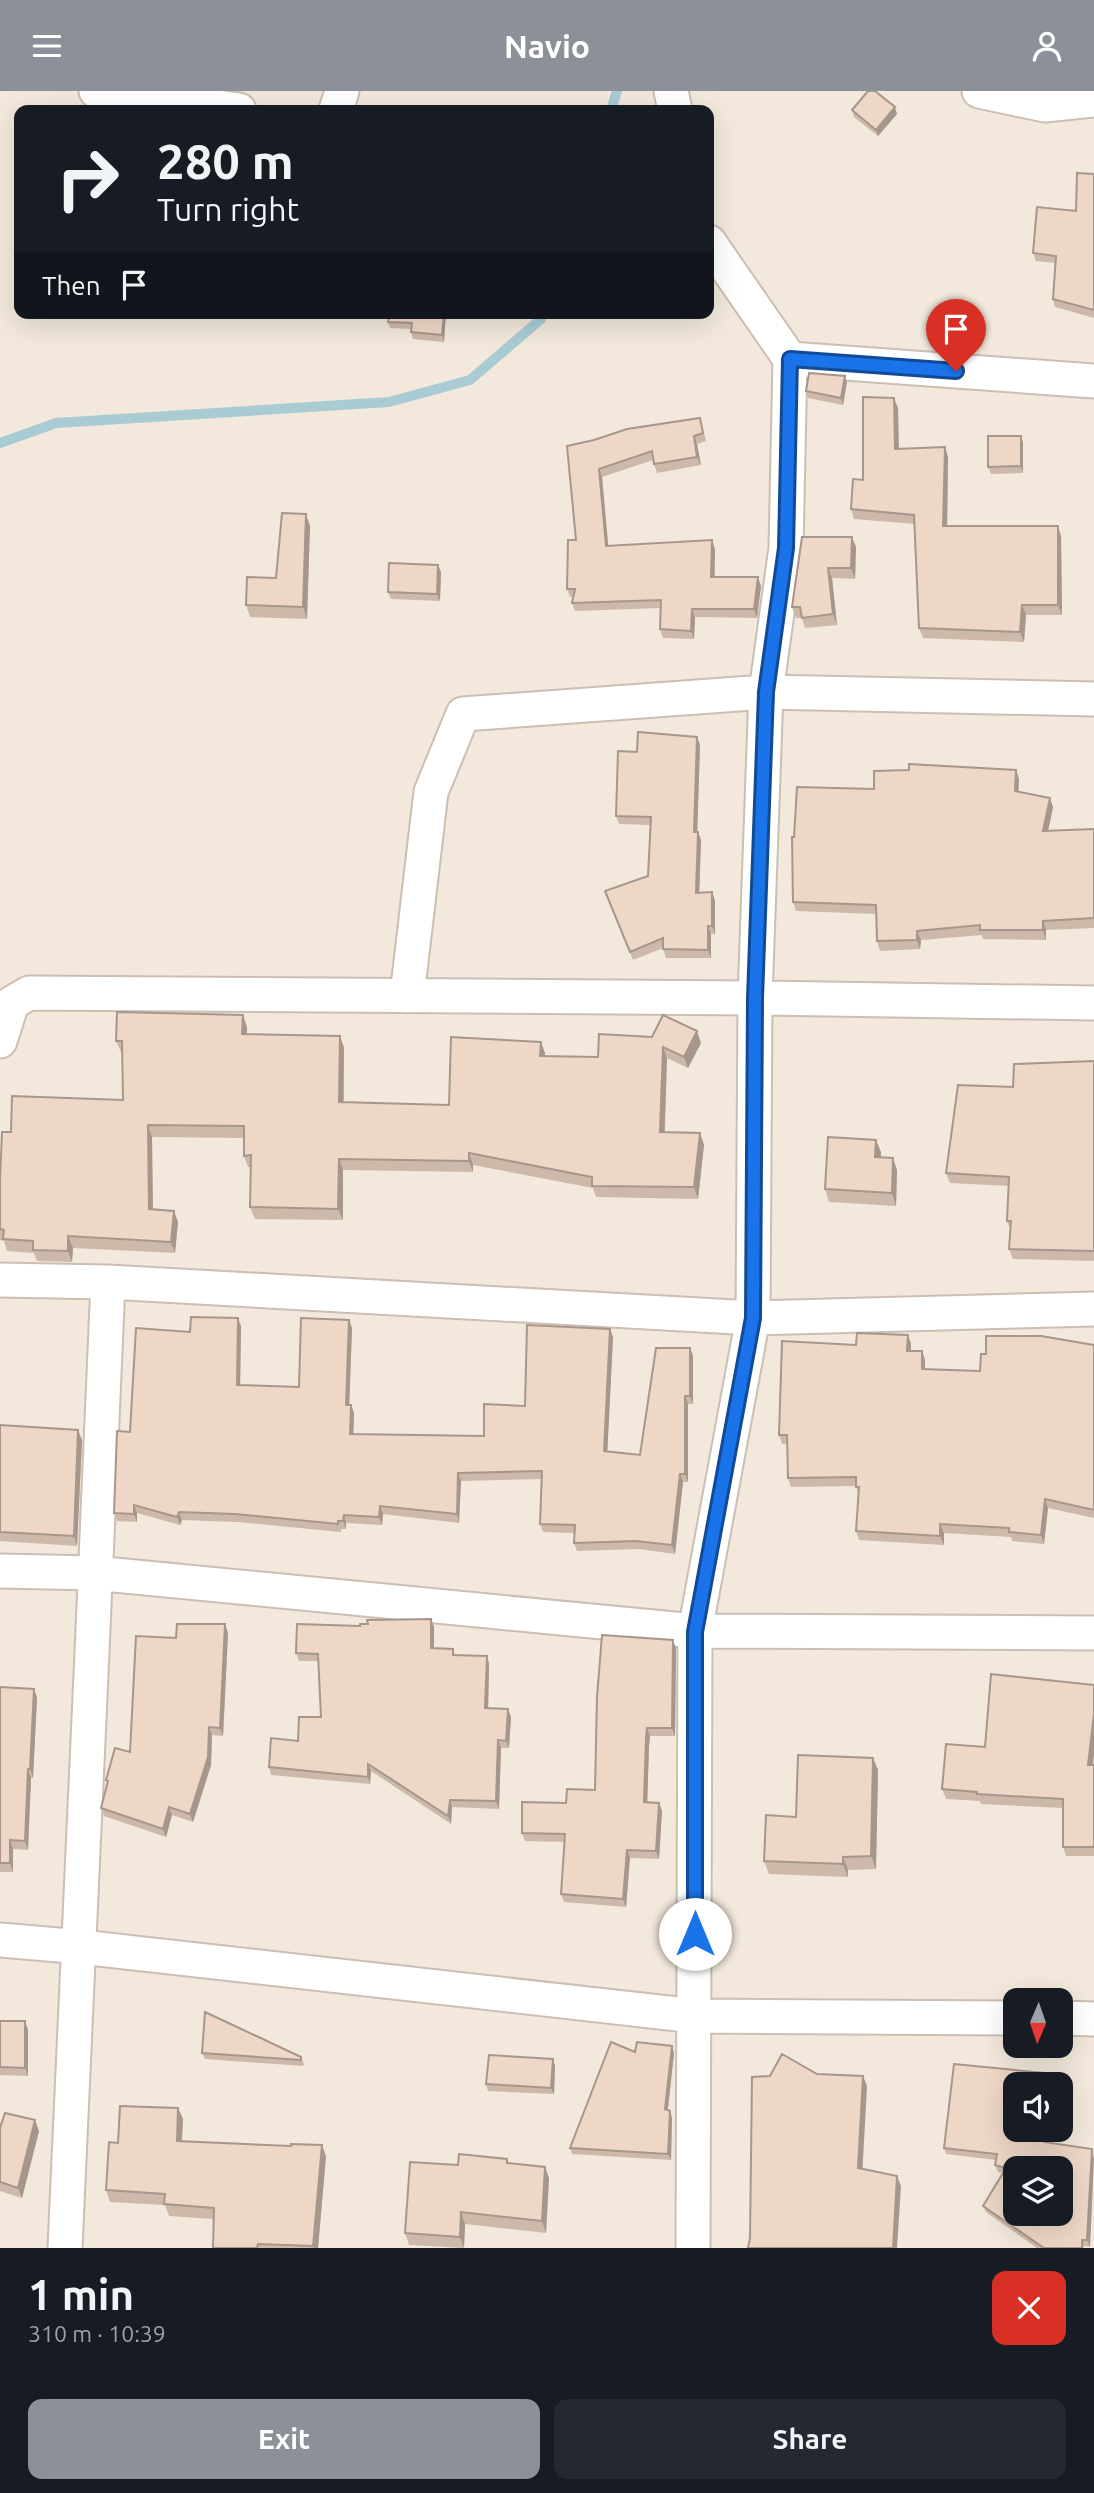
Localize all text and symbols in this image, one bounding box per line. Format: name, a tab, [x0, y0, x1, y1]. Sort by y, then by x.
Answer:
icon: menu	[28, 27, 66, 65]
icon: person	[1028, 27, 1066, 65]
text: Navio	[504, 28, 590, 64]
icon: right	[42, 133, 133, 224]
text: 280 m	[157, 133, 294, 188]
text: Turn right	[157, 191, 299, 227]
icon: arrive	[115, 266, 153, 304]
text: Then	[42, 271, 101, 300]
pin	[926, 299, 986, 371]
icon: arrive	[937, 310, 975, 348]
position arrow	[658, 1897, 732, 1971]
north arrow	[1003, 1988, 1073, 2058]
map controls	[1003, 1988, 1073, 2226]
button: sound	[1003, 2072, 1073, 2142]
button: layers	[1003, 2156, 1073, 2226]
text: 1 min	[28, 2271, 134, 2318]
button: close	[992, 2271, 1066, 2345]
text: 310 m · 10:39	[28, 2321, 166, 2346]
button: Exit	[28, 2399, 540, 2479]
button: Share	[554, 2399, 1066, 2479]

